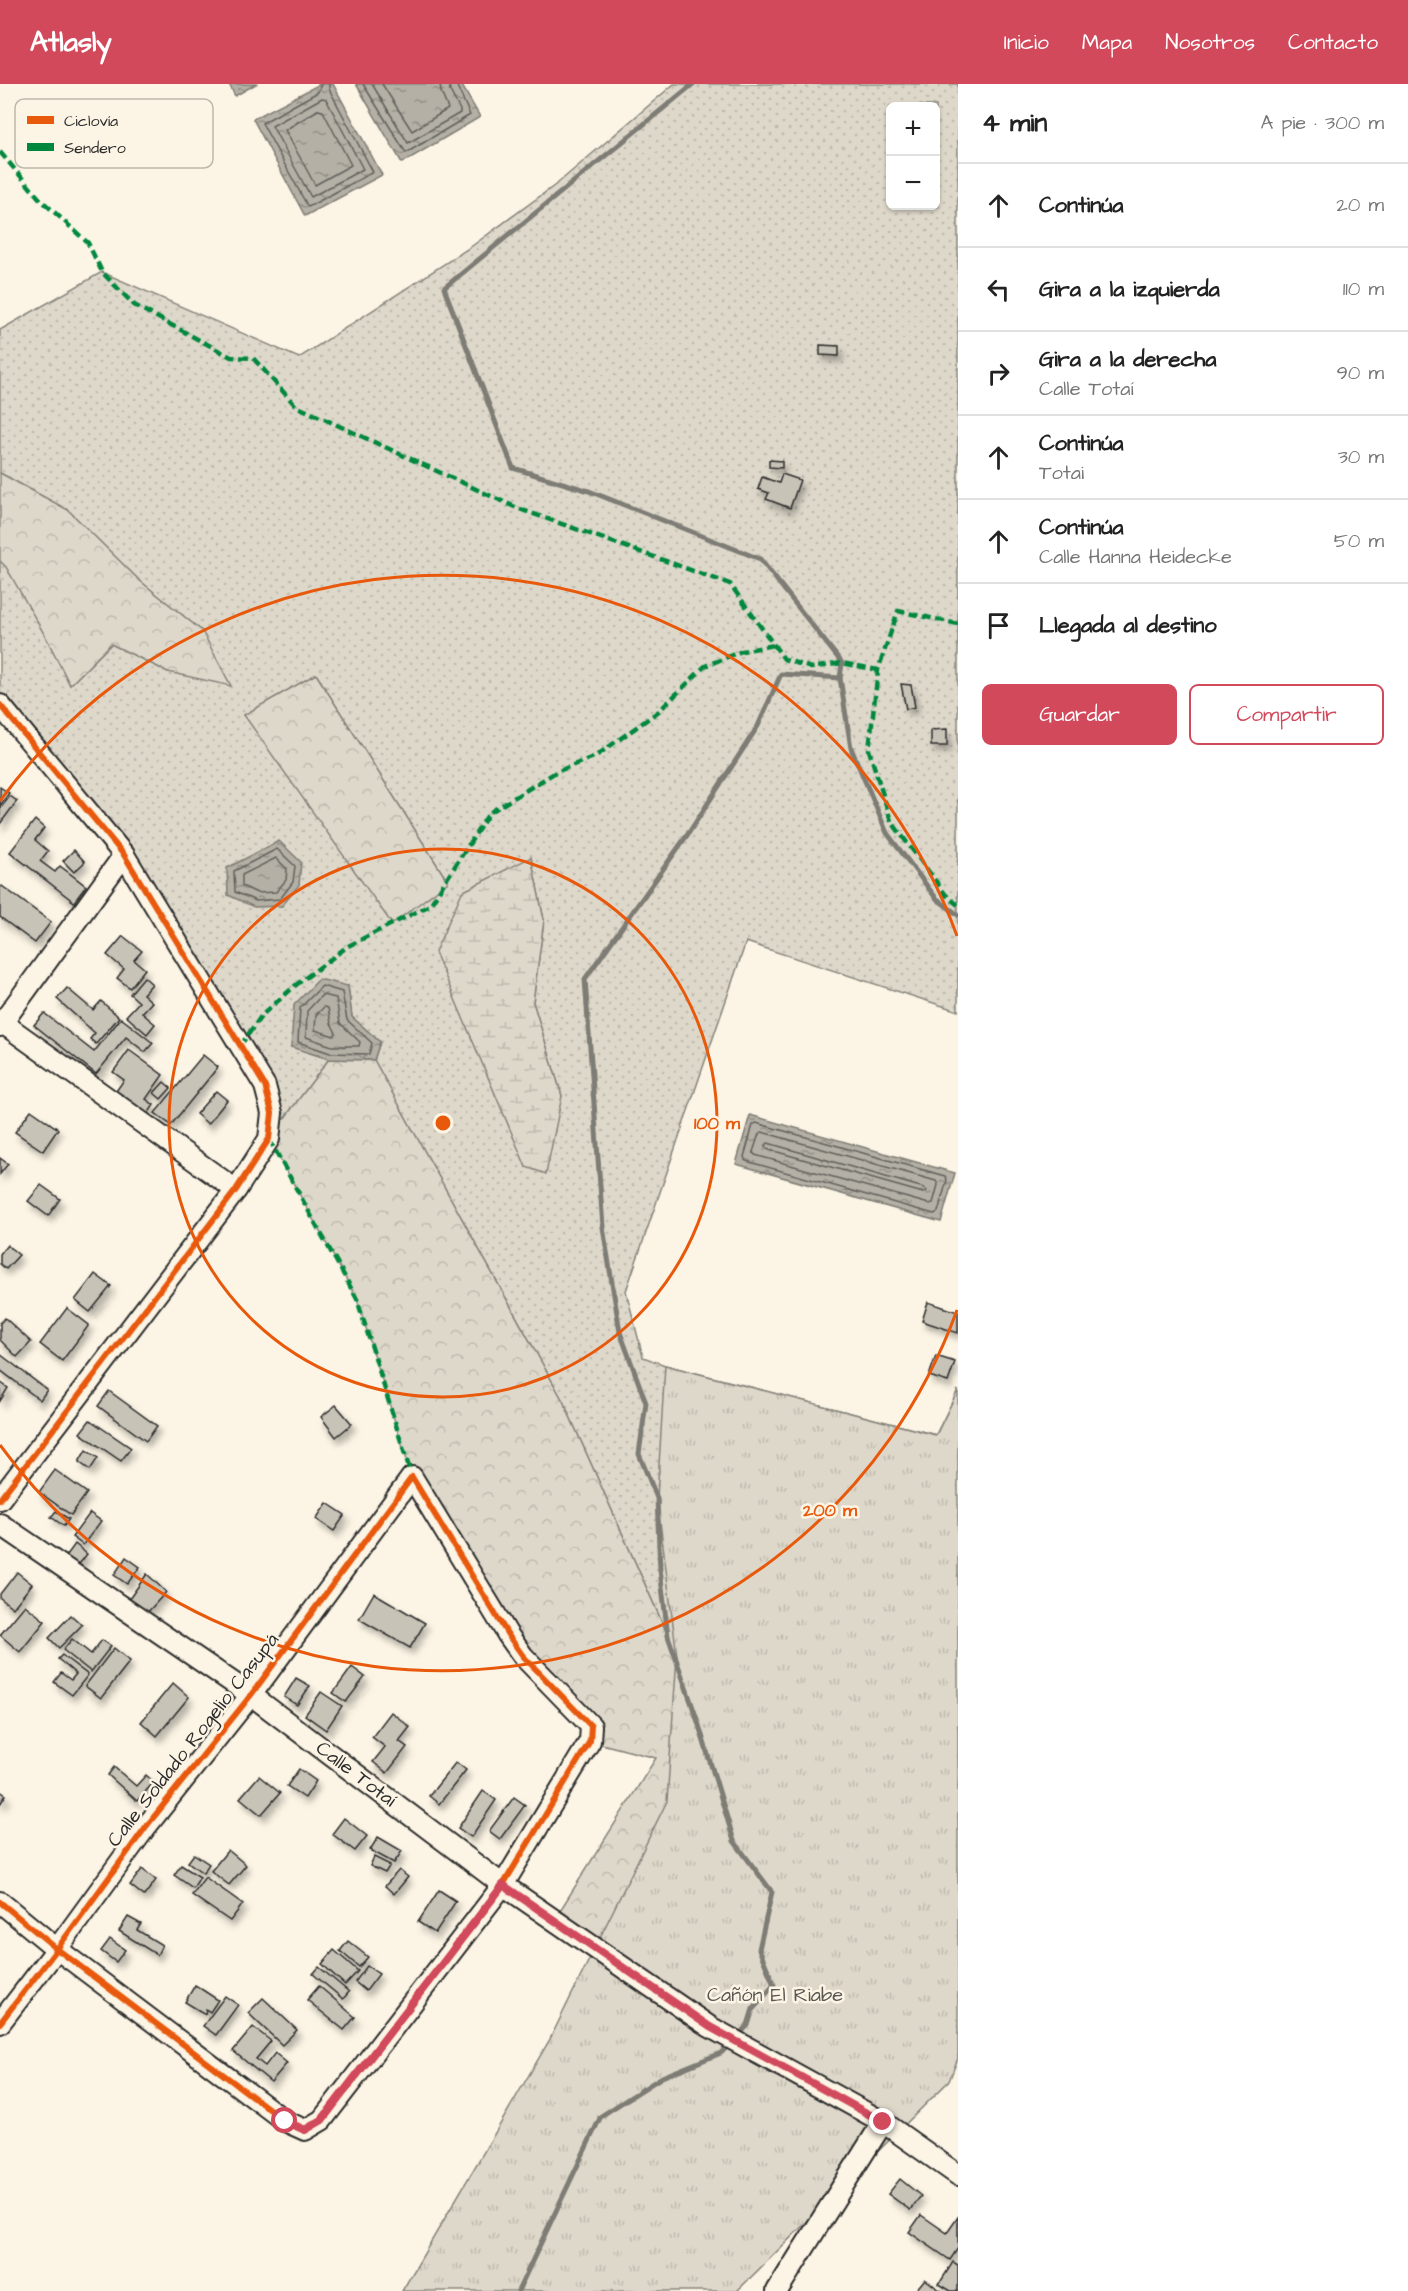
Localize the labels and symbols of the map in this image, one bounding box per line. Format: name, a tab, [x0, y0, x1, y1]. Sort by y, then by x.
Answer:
legend	[15, 99, 213, 168]
text: Ciclovía	[64, 110, 118, 132]
text: Sendero	[64, 137, 126, 159]
text: 100 m	[694, 1111, 741, 1136]
centre of rings	[433, 1113, 453, 1133]
text: 200 m	[802, 1498, 858, 1523]
street label: Calle Soldado Rogelio Casupá	[101, 1627, 286, 1853]
street label: Calle Totaí	[310, 1734, 402, 1814]
park label: Cañón El Riabe	[707, 1981, 843, 2009]
route start	[271, 2107, 297, 2133]
route end	[869, 2108, 895, 2134]

